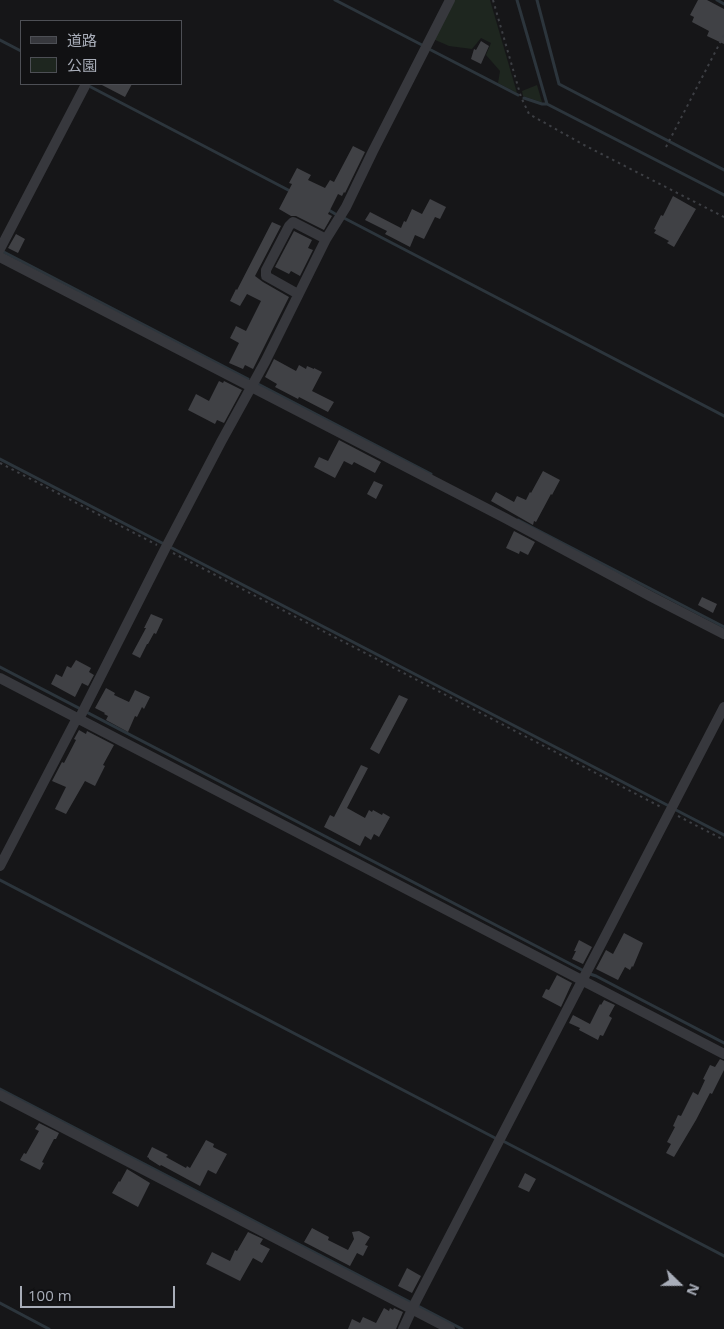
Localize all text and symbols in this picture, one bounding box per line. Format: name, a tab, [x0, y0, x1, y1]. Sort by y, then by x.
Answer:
legend	[20, 20, 182, 85]
text: 道路	[67, 30, 97, 50]
text: 公園	[67, 55, 97, 75]
north arrow	[654, 1259, 704, 1309]
scale bar	[22, 1276, 178, 1308]
text: N	[682, 1281, 704, 1299]
text: 100 m	[28, 1285, 72, 1305]

